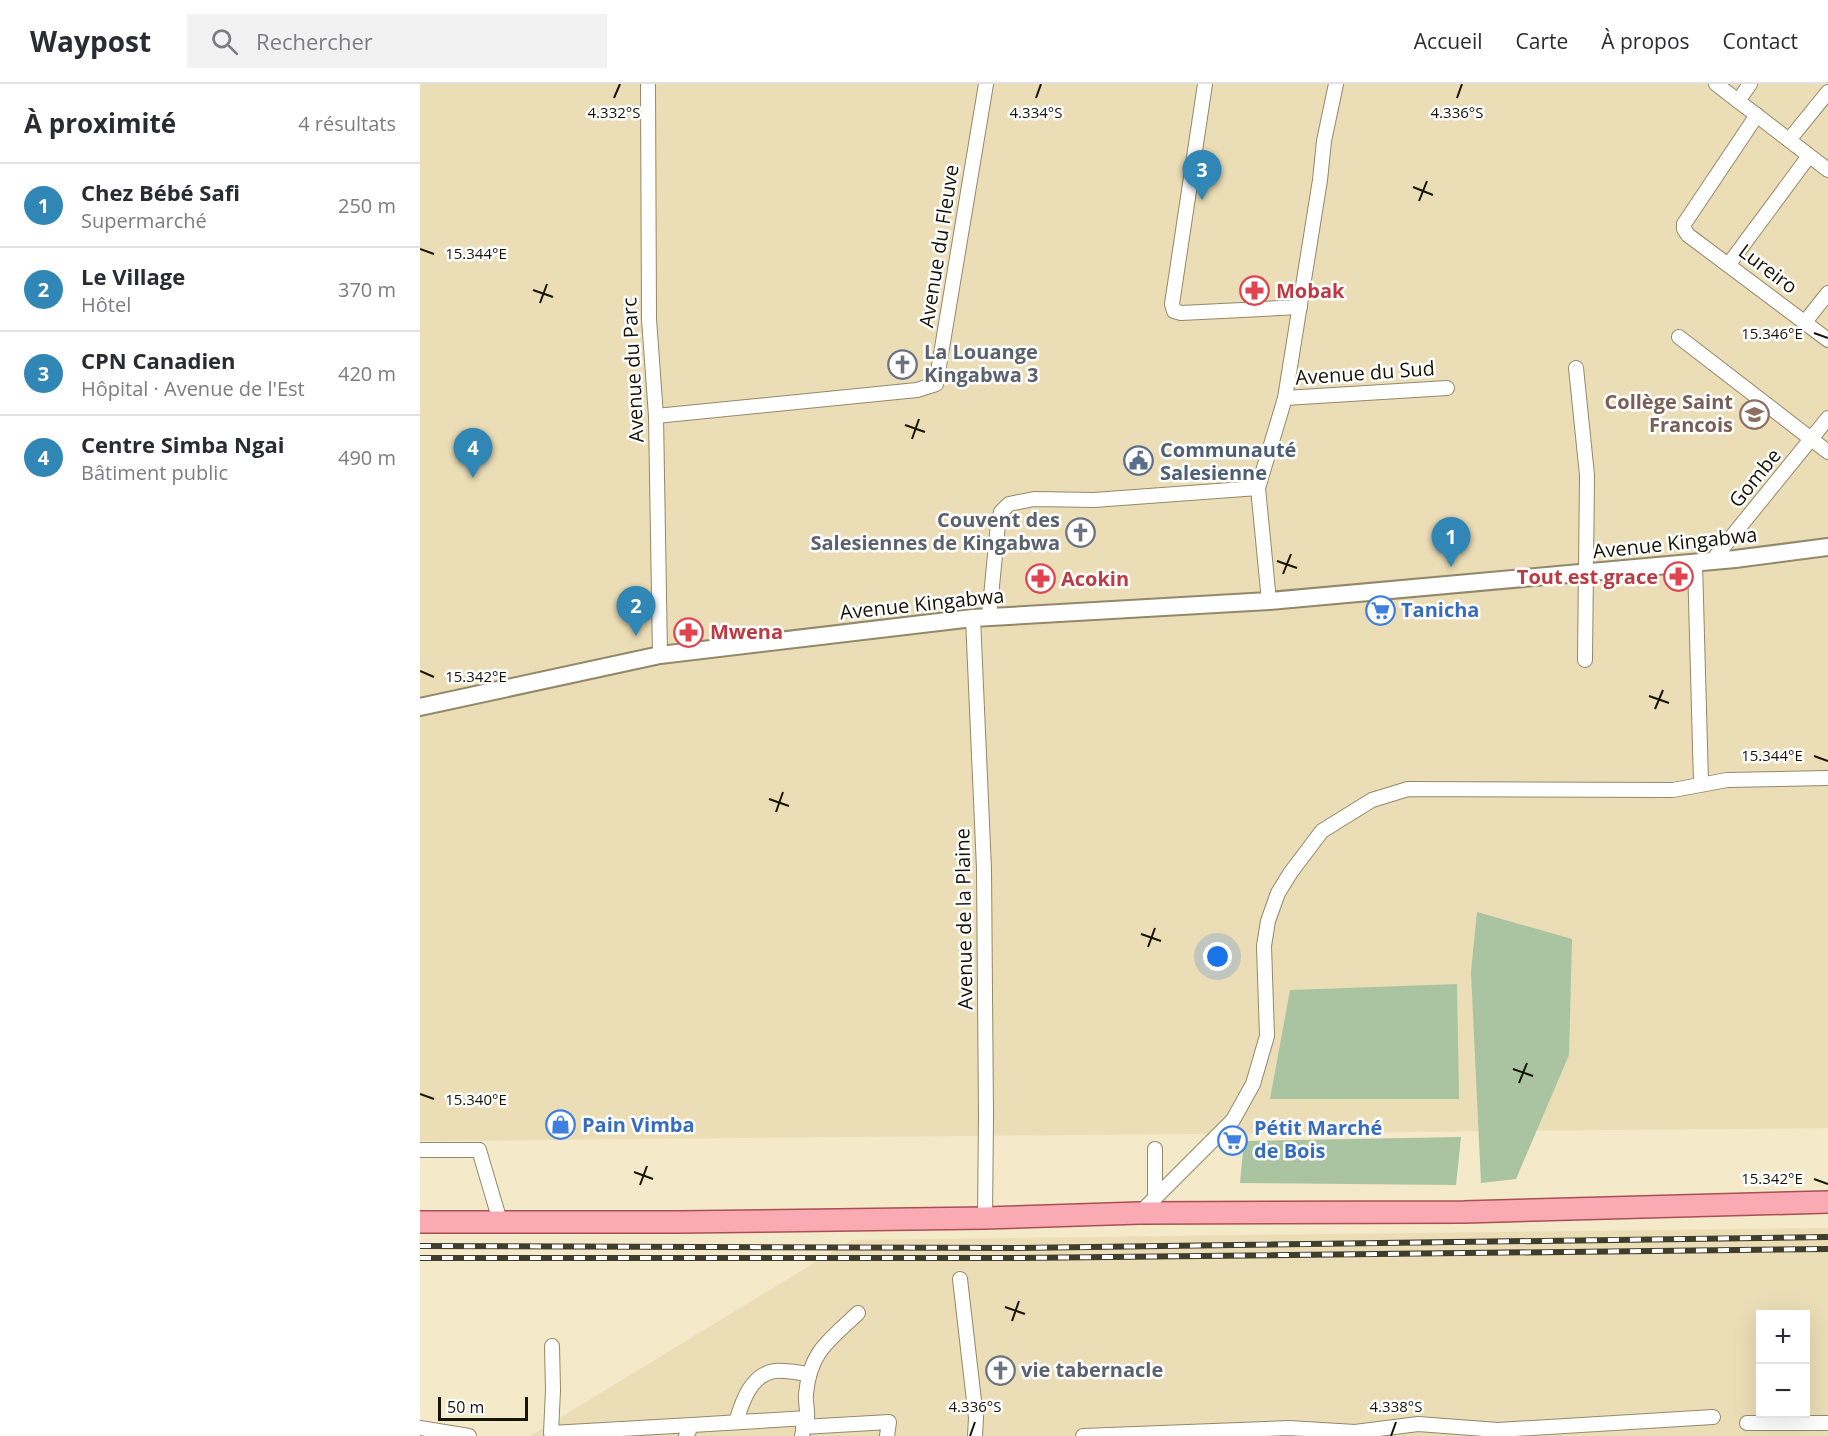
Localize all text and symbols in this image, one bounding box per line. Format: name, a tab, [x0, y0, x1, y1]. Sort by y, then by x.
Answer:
search box	[187, 14, 607, 68]
text: Waypost	[30, 22, 151, 60]
icon: search	[208, 25, 241, 58]
text: Rechercher	[256, 26, 373, 56]
text: Accueil	[1414, 27, 1482, 55]
text: Carte	[1515, 27, 1568, 55]
text: À propos	[1601, 27, 1690, 55]
text: Contact	[1723, 27, 1798, 55]
text: 4.332°S	[588, 102, 640, 122]
text: 4.334°S	[1010, 102, 1062, 122]
text: 4.336°S	[1431, 102, 1483, 122]
text: À proximité	[24, 105, 176, 141]
text: 4 résultats	[298, 110, 396, 137]
pin: 3	[1182, 150, 1222, 200]
street label: Avenue du Fleuve	[912, 163, 965, 329]
text: Chez Bébé Safi	[81, 177, 240, 207]
text: 1	[38, 192, 49, 219]
text: 250 m	[338, 192, 396, 219]
text: Supermarché	[81, 207, 207, 234]
street label: Lureiro	[1733, 238, 1803, 300]
text: 15.344°E	[445, 243, 507, 263]
text: Le Village	[81, 261, 185, 291]
pharmacy icon: Mobak	[1239, 275, 1271, 307]
text: 2	[38, 276, 49, 303]
text: 370 m	[338, 276, 396, 303]
place label: Mobak	[1276, 277, 1345, 304]
text: Hôtel	[81, 291, 131, 318]
street label: Avenue du Parc	[615, 297, 650, 443]
text: 15.346°E	[1741, 323, 1803, 343]
place label: La Louange Kingabwa 3	[924, 338, 1038, 388]
text: CPN Canadien	[81, 345, 236, 375]
church icon: La Louange Kingabwa 3	[887, 348, 919, 380]
street label: Avenue du Sud	[1294, 354, 1436, 391]
text: 3	[38, 360, 49, 387]
text: 420 m	[338, 360, 396, 387]
text: Hôpital · Avenue de l'Est	[81, 375, 305, 402]
place label: Collège Saint Francois	[1605, 388, 1733, 438]
school or university icon: Collège Saint Francois	[1738, 398, 1770, 430]
pin: 4	[454, 428, 492, 478]
text: Centre Simba Ngai	[81, 429, 284, 459]
place label: Communauté Salesienne	[1160, 436, 1296, 486]
street label: Gombe	[1723, 443, 1787, 513]
text: 4	[38, 444, 49, 471]
text: 490 m	[338, 444, 396, 471]
public building icon: Communauté Salesienne	[1123, 445, 1155, 477]
text: Bâtiment public	[81, 459, 228, 486]
place label: Couvent des Salesiennes de Kingabwa	[810, 506, 1060, 556]
church icon: Couvent des Salesiennes de Kingabwa	[1065, 516, 1097, 548]
pin: 1	[1432, 518, 1470, 567]
street label: Avenue Kingabwa	[1591, 520, 1759, 565]
pharmacy icon: Tout est grace	[1663, 561, 1695, 593]
pharmacy icon: Acokin	[1024, 563, 1056, 595]
place label: Tout est grace	[1517, 563, 1658, 590]
place label: Acokin	[1061, 565, 1129, 592]
street label: Avenue Kingabwa	[838, 581, 1006, 626]
pin: 2	[616, 586, 656, 636]
supermarket icon: Tanicha	[1364, 594, 1396, 626]
place label: Tanicha	[1401, 596, 1479, 623]
pharmacy icon: Mwena	[673, 616, 705, 648]
place label: Mwena	[710, 618, 783, 645]
text: 15.342°E	[445, 666, 507, 686]
text: 15.344°E	[1741, 745, 1803, 765]
street label: Avenue de la Plaine	[948, 828, 979, 1010]
your location	[1203, 942, 1232, 971]
text: 15.340°E	[445, 1089, 507, 1109]
shop icon: Pain Vimba	[545, 1109, 577, 1141]
place label: Pain Vimba	[582, 1111, 695, 1138]
place label: Pétit Marché de Bois	[1254, 1114, 1382, 1164]
supermarket icon: Pétit Marché de Bois	[1217, 1124, 1249, 1156]
text: 15.342°E	[1741, 1168, 1803, 1188]
map controls	[1756, 1310, 1810, 1418]
button: +	[1756, 1310, 1810, 1364]
church icon: vie tabernacle	[984, 1354, 1016, 1386]
place label: vie tabernacle	[1021, 1356, 1163, 1383]
button: −	[1756, 1364, 1810, 1418]
scale bar	[438, 1394, 528, 1422]
text: 50 m	[447, 1396, 484, 1418]
text: 4.336°S	[949, 1396, 1001, 1416]
text: 4.338°S	[1370, 1396, 1422, 1416]

